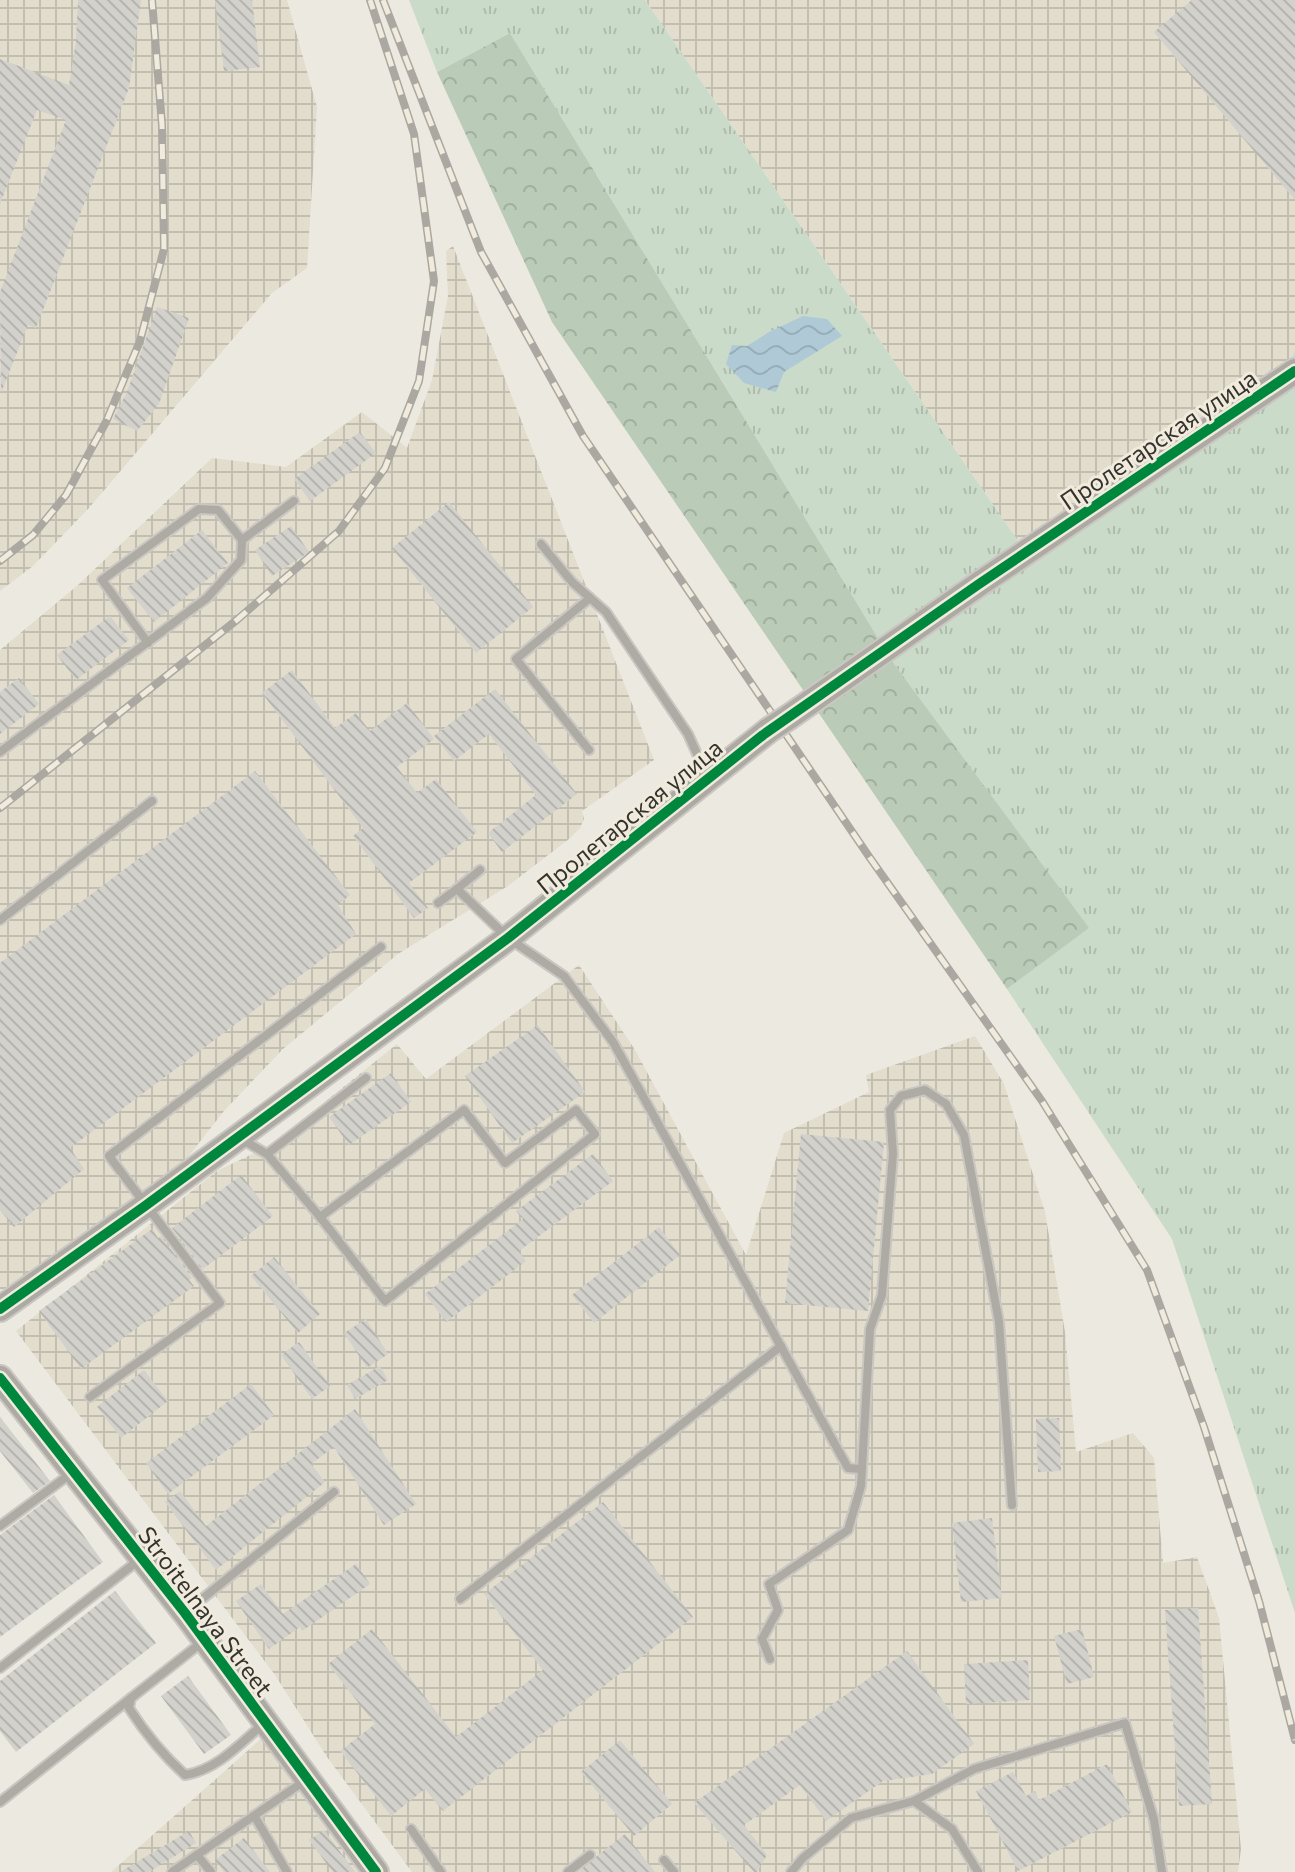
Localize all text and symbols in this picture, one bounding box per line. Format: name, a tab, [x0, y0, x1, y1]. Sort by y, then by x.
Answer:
street label: Пролетарская улица	[1054, 363, 1262, 515]
street label: Пролетарская улица	[530, 732, 728, 900]
street label: Stroitelnaya Street	[133, 1520, 279, 1702]

